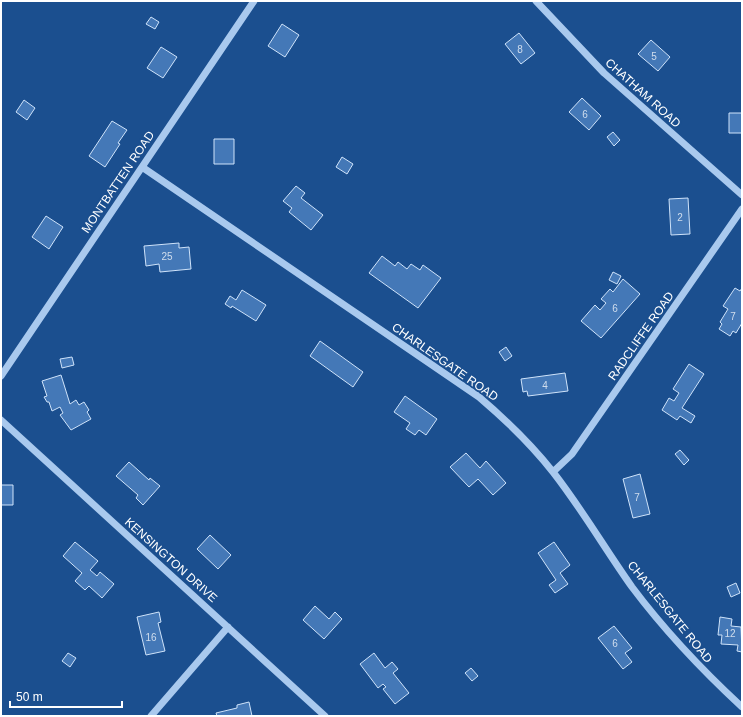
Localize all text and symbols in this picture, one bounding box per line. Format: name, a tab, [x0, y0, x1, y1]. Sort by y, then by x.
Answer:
house number: 8	[517, 44, 523, 55]
house number: 5	[651, 51, 657, 62]
street label: CHATHAM ROAD	[602, 56, 684, 131]
house number: 6	[582, 109, 588, 120]
street label: MONTBATTEN ROAD	[79, 128, 157, 236]
house number: 2	[677, 212, 683, 223]
house number: 25	[161, 251, 173, 262]
street label: RADCLIFFE ROAD	[605, 289, 677, 383]
house number: 6	[612, 303, 618, 314]
house number: 7	[730, 311, 736, 322]
street label: CHARLESGATE ROAD	[389, 320, 501, 404]
house number: 4	[542, 380, 548, 391]
house number: 7	[634, 492, 640, 503]
street label: KENSINGTON DRIVE	[122, 515, 220, 605]
street label: CHARLESGATE ROAD	[625, 558, 715, 666]
house number: 12	[724, 628, 736, 639]
house number: 16	[145, 632, 157, 643]
house number: 6	[612, 638, 618, 649]
scale bar	[10, 683, 122, 709]
text: 50 m	[16, 690, 43, 704]

